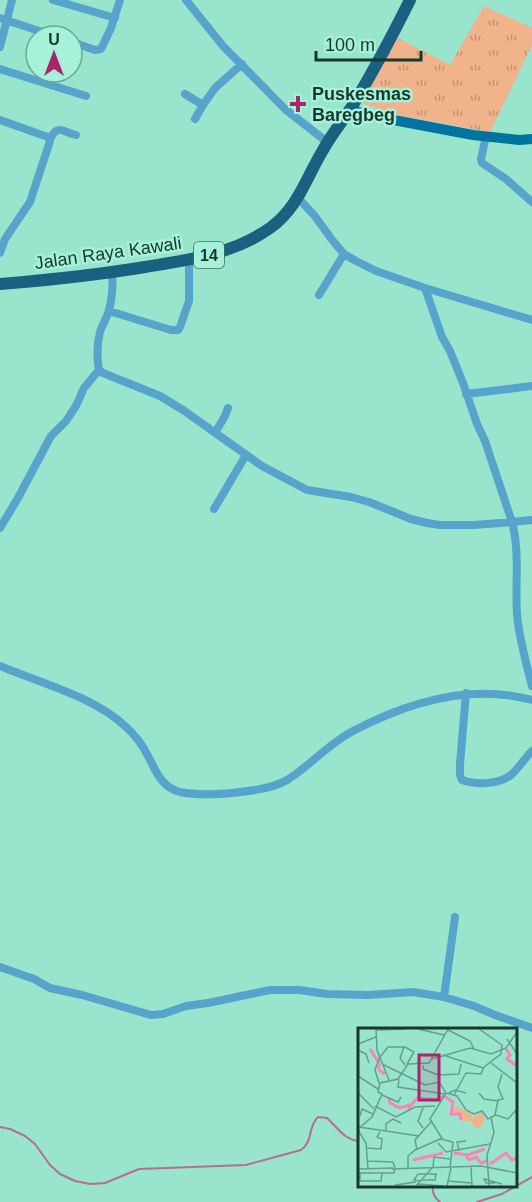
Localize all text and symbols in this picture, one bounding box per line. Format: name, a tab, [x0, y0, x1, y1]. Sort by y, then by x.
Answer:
north arrow	[24, 24, 84, 84]
scale bar	[316, 24, 421, 62]
text: U	[48, 31, 60, 48]
text: 100 m	[325, 35, 375, 55]
place label: Puskesmas Baregbeg	[312, 84, 411, 125]
marker: Puskesmas Baregbeg	[289, 95, 307, 113]
street label: Jalan Raya Kawali	[33, 233, 183, 273]
road number: 14	[194, 242, 224, 268]
inset map	[358, 1028, 517, 1187]

